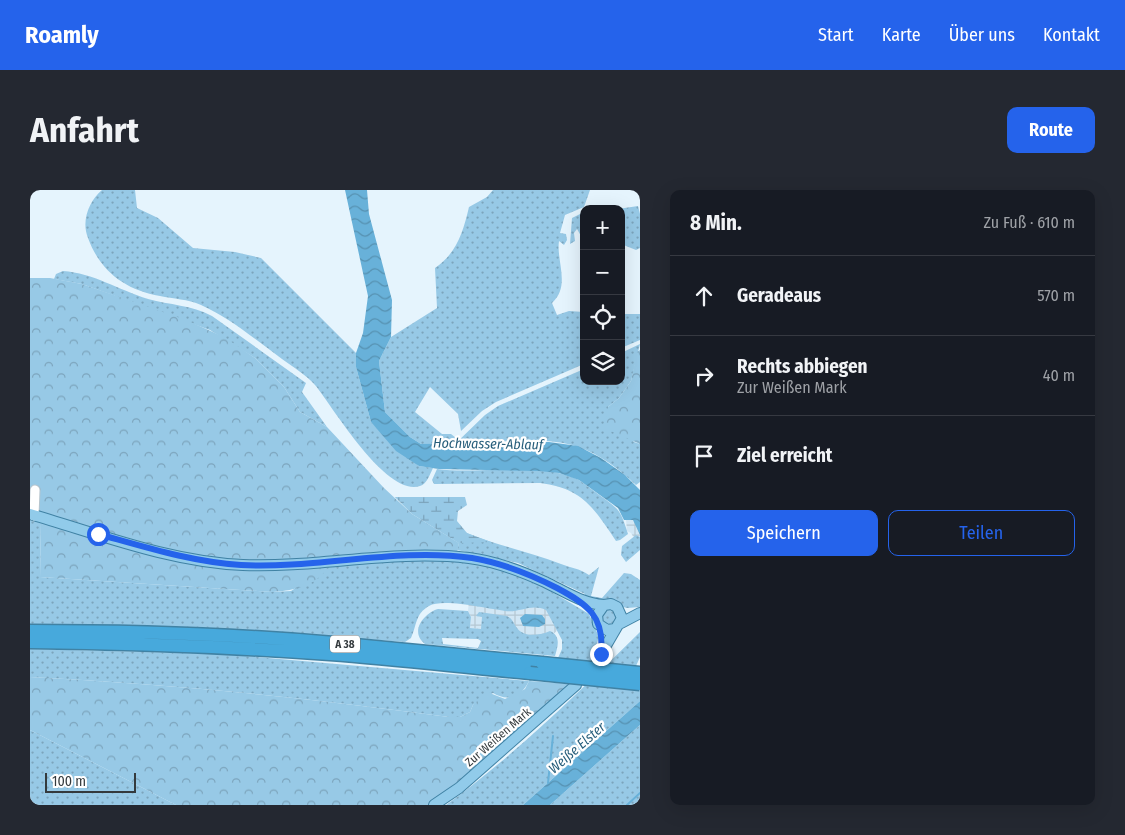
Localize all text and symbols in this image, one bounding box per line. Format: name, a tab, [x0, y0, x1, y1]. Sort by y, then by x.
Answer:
text: Roamly	[25, 21, 99, 49]
text: Start	[818, 24, 854, 46]
text: Karte	[882, 24, 921, 46]
text: Über uns	[949, 24, 1015, 46]
text: Kontakt	[1043, 24, 1100, 46]
button: Route	[1007, 107, 1095, 153]
text: Anfahrt	[30, 109, 139, 151]
map controls	[580, 205, 625, 385]
button: +	[580, 205, 625, 250]
text: 8 Min.	[690, 210, 742, 236]
text: Zu Fuß · 610 m	[984, 213, 1075, 232]
button: −	[580, 250, 625, 295]
icon: ahead	[690, 282, 718, 310]
text: Geradeaus	[737, 284, 821, 307]
text: 570 m	[1037, 286, 1075, 305]
button: locate	[580, 295, 625, 340]
button: layers	[580, 340, 625, 385]
text: Rechts abbiegen	[737, 355, 867, 378]
icon: right	[690, 362, 718, 390]
text: 40 m	[1043, 366, 1075, 385]
text: Zur Weißen Mark	[737, 378, 847, 397]
water label: Hochwasser-Ablauf	[433, 435, 545, 453]
icon: arrive	[690, 442, 718, 470]
text: Ziel erreicht	[737, 444, 833, 467]
button: Speichern	[690, 510, 878, 556]
button: Teilen	[888, 510, 1075, 556]
route start	[87, 523, 110, 546]
road number: A 38	[330, 636, 360, 652]
route end	[590, 643, 613, 666]
street label: Zur Weißen Mark	[462, 704, 534, 769]
water label: Weiße Elster	[545, 718, 610, 777]
scale bar	[45, 770, 136, 793]
text: 100 m	[52, 773, 86, 790]

